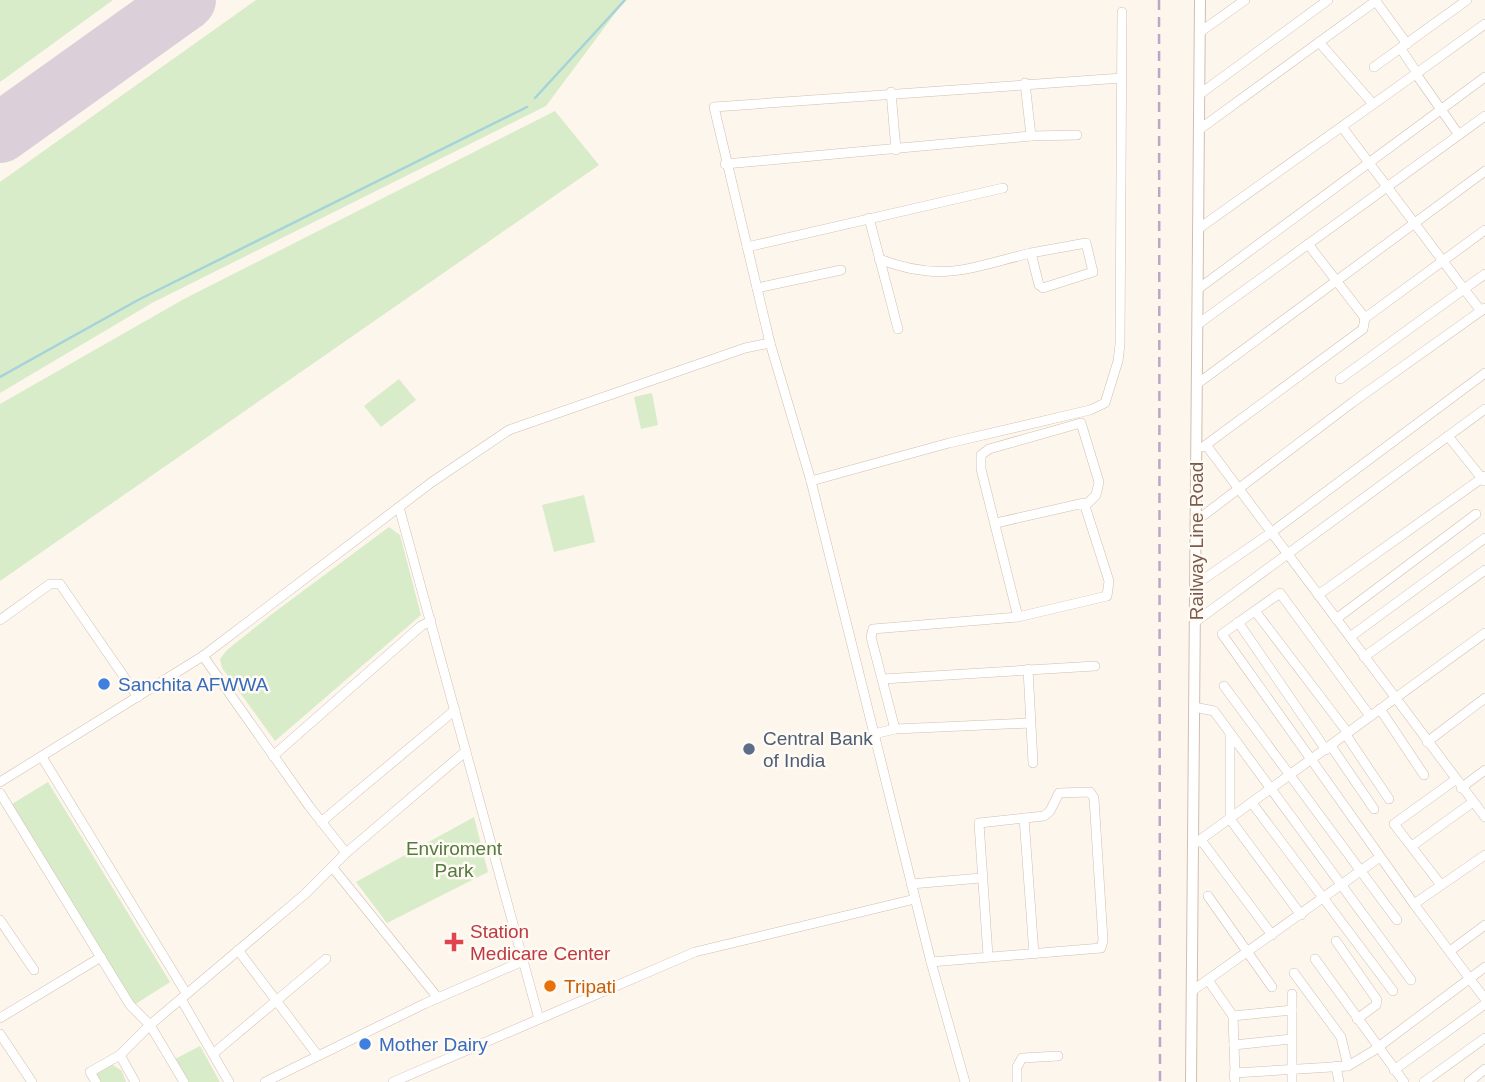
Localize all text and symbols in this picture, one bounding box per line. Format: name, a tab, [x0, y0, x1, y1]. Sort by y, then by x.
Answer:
street label: Railway Line Road	[1186, 462, 1207, 620]
place label: Sanchita AFWWA	[118, 674, 269, 695]
marker: Sanchita AFWWA	[96, 676, 112, 692]
place label: Central Bank of India	[763, 728, 873, 771]
marker: Central Bank of India	[741, 741, 757, 757]
park label: Enviroment Park	[406, 838, 503, 881]
place label: Station Medicare Center	[470, 921, 611, 964]
marker: Station Medicare Center	[444, 932, 464, 952]
place label: Tripati	[564, 976, 616, 997]
marker: Tripati	[542, 978, 558, 994]
place label: Mother Dairy	[379, 1034, 488, 1055]
marker: Mother Dairy	[357, 1036, 373, 1052]

